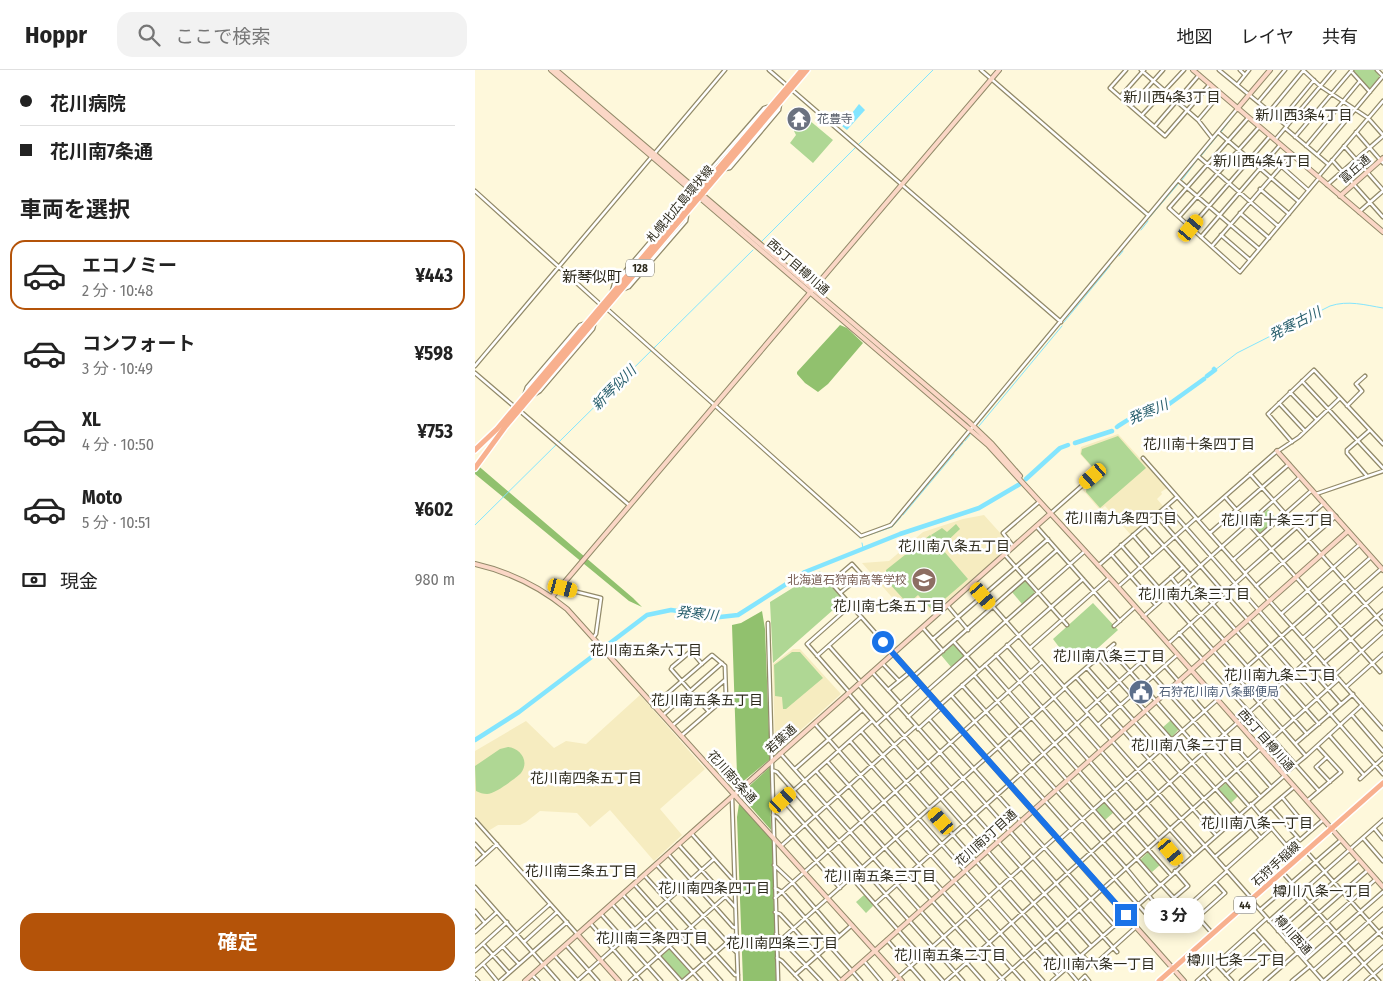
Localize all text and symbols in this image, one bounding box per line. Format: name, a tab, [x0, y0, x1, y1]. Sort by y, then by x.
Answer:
search box	[117, 12, 467, 57]
text: Hoppr	[25, 21, 87, 49]
icon: search	[135, 21, 163, 49]
text: ここで検索	[175, 25, 270, 48]
text: 地図	[1177, 26, 1213, 48]
text: レイヤ	[1241, 26, 1294, 48]
text: 共有	[1322, 26, 1358, 48]
district label: 新川西4条3丁目	[1123, 89, 1221, 106]
text: 花川病院	[50, 92, 126, 115]
temple icon: 花豊寺	[786, 106, 812, 132]
district label: 新川西3条4丁目	[1255, 107, 1353, 124]
place label: 花豊寺	[817, 112, 853, 126]
text: 花川南7条通	[50, 140, 153, 163]
street label: 富丘通	[1337, 152, 1373, 186]
district label: 新川西4条4丁目	[1213, 153, 1311, 170]
street label: 札幌北広島環状線	[644, 163, 716, 245]
text: 車両を選択	[20, 196, 130, 223]
car	[1175, 212, 1206, 244]
street label: 西5丁目樽川通	[764, 236, 832, 298]
icon: car	[22, 253, 67, 298]
text: エコノミー	[82, 254, 177, 277]
road number: 128	[626, 260, 654, 277]
text: ¥443	[415, 264, 453, 287]
district label: 新琴似町	[562, 268, 622, 286]
text: 2 分 · 10:48	[82, 281, 153, 300]
water label: 発寒古川	[1266, 303, 1326, 344]
icon: car	[22, 331, 67, 376]
text: コンフォート	[82, 332, 195, 355]
text: ¥598	[414, 342, 453, 365]
text: 3 分 · 10:49	[82, 359, 153, 378]
water label: 新琴似川	[588, 361, 641, 414]
water label: 発寒川	[1125, 395, 1172, 428]
text: XL	[82, 408, 101, 431]
icon: car	[22, 409, 67, 454]
text: ¥753	[417, 420, 453, 443]
text: 4 分 · 10:50	[82, 435, 154, 454]
district label: 花川南十条四丁目	[1143, 436, 1255, 453]
car	[1076, 460, 1109, 492]
text: Moto	[82, 486, 122, 509]
icon: car	[22, 487, 67, 532]
text: ¥602	[415, 498, 453, 521]
district label: 花川南九条四丁目	[1065, 510, 1177, 527]
district label: 花川南十条三丁目	[1221, 512, 1333, 529]
text: 5 分 · 10:51	[82, 513, 151, 532]
district label: 花川南八条五丁目	[898, 538, 1010, 555]
icon: cash	[20, 566, 48, 594]
school or university icon: 北海道石狩南高等学校	[911, 567, 937, 593]
text: 現金	[60, 570, 98, 593]
text: 980 m	[415, 570, 455, 589]
place label: 北海道石狩南高等学校	[787, 573, 907, 587]
car	[546, 577, 579, 599]
car	[967, 580, 998, 612]
district label: 花川南九条三丁目	[1138, 586, 1250, 603]
district label: 花川南七条五丁目	[833, 598, 945, 615]
water label: 発寒川	[675, 603, 721, 625]
route start	[872, 631, 894, 653]
district label: 花川南五条六丁目	[590, 642, 702, 659]
district label: 花川南八条三丁目	[1053, 648, 1165, 665]
district label: 花川南九条二丁目	[1224, 667, 1336, 684]
public building icon: 石狩花川南八条郵便局	[1128, 679, 1154, 705]
place label: 石狩花川南八条郵便局	[1159, 685, 1279, 699]
district label: 花川南五条五丁目	[651, 692, 763, 709]
street label: 西5丁目樽川通	[1235, 706, 1297, 774]
street label: 若葉通	[763, 722, 799, 756]
district label: 花川南八条二丁目	[1131, 737, 1243, 754]
street label: 花川南5条通	[705, 748, 759, 806]
district label: 花川南四条五丁目	[530, 770, 642, 787]
car	[766, 784, 799, 816]
car	[925, 805, 956, 837]
street label: 花川南3丁目通	[953, 807, 1019, 869]
district label: 花川南八条一丁目	[1201, 815, 1313, 832]
car	[1155, 836, 1186, 868]
street label: 石狩手稲線	[1249, 839, 1303, 889]
district label: 花川南三条五丁目	[525, 863, 637, 880]
district label: 花川南五条三丁目	[824, 868, 936, 885]
district label: 花川南四条四丁目	[658, 880, 770, 897]
district label: 樽川八条一丁目	[1273, 883, 1371, 900]
road number: 44	[1234, 896, 1256, 914]
callout: 3 分	[1143, 898, 1203, 932]
route end	[1115, 904, 1137, 926]
text: 3 分	[1161, 906, 1187, 925]
street label: 樽川西通	[1272, 912, 1314, 958]
button: 確定	[20, 913, 455, 971]
district label: 花川南三条四丁目	[596, 930, 708, 947]
district label: 花川南四条三丁目	[726, 935, 838, 952]
district label: 花川南五条二丁目	[894, 947, 1006, 964]
district label: 樽川七条一丁目	[1187, 952, 1285, 969]
district label: 花川南六条一丁目	[1043, 956, 1155, 973]

